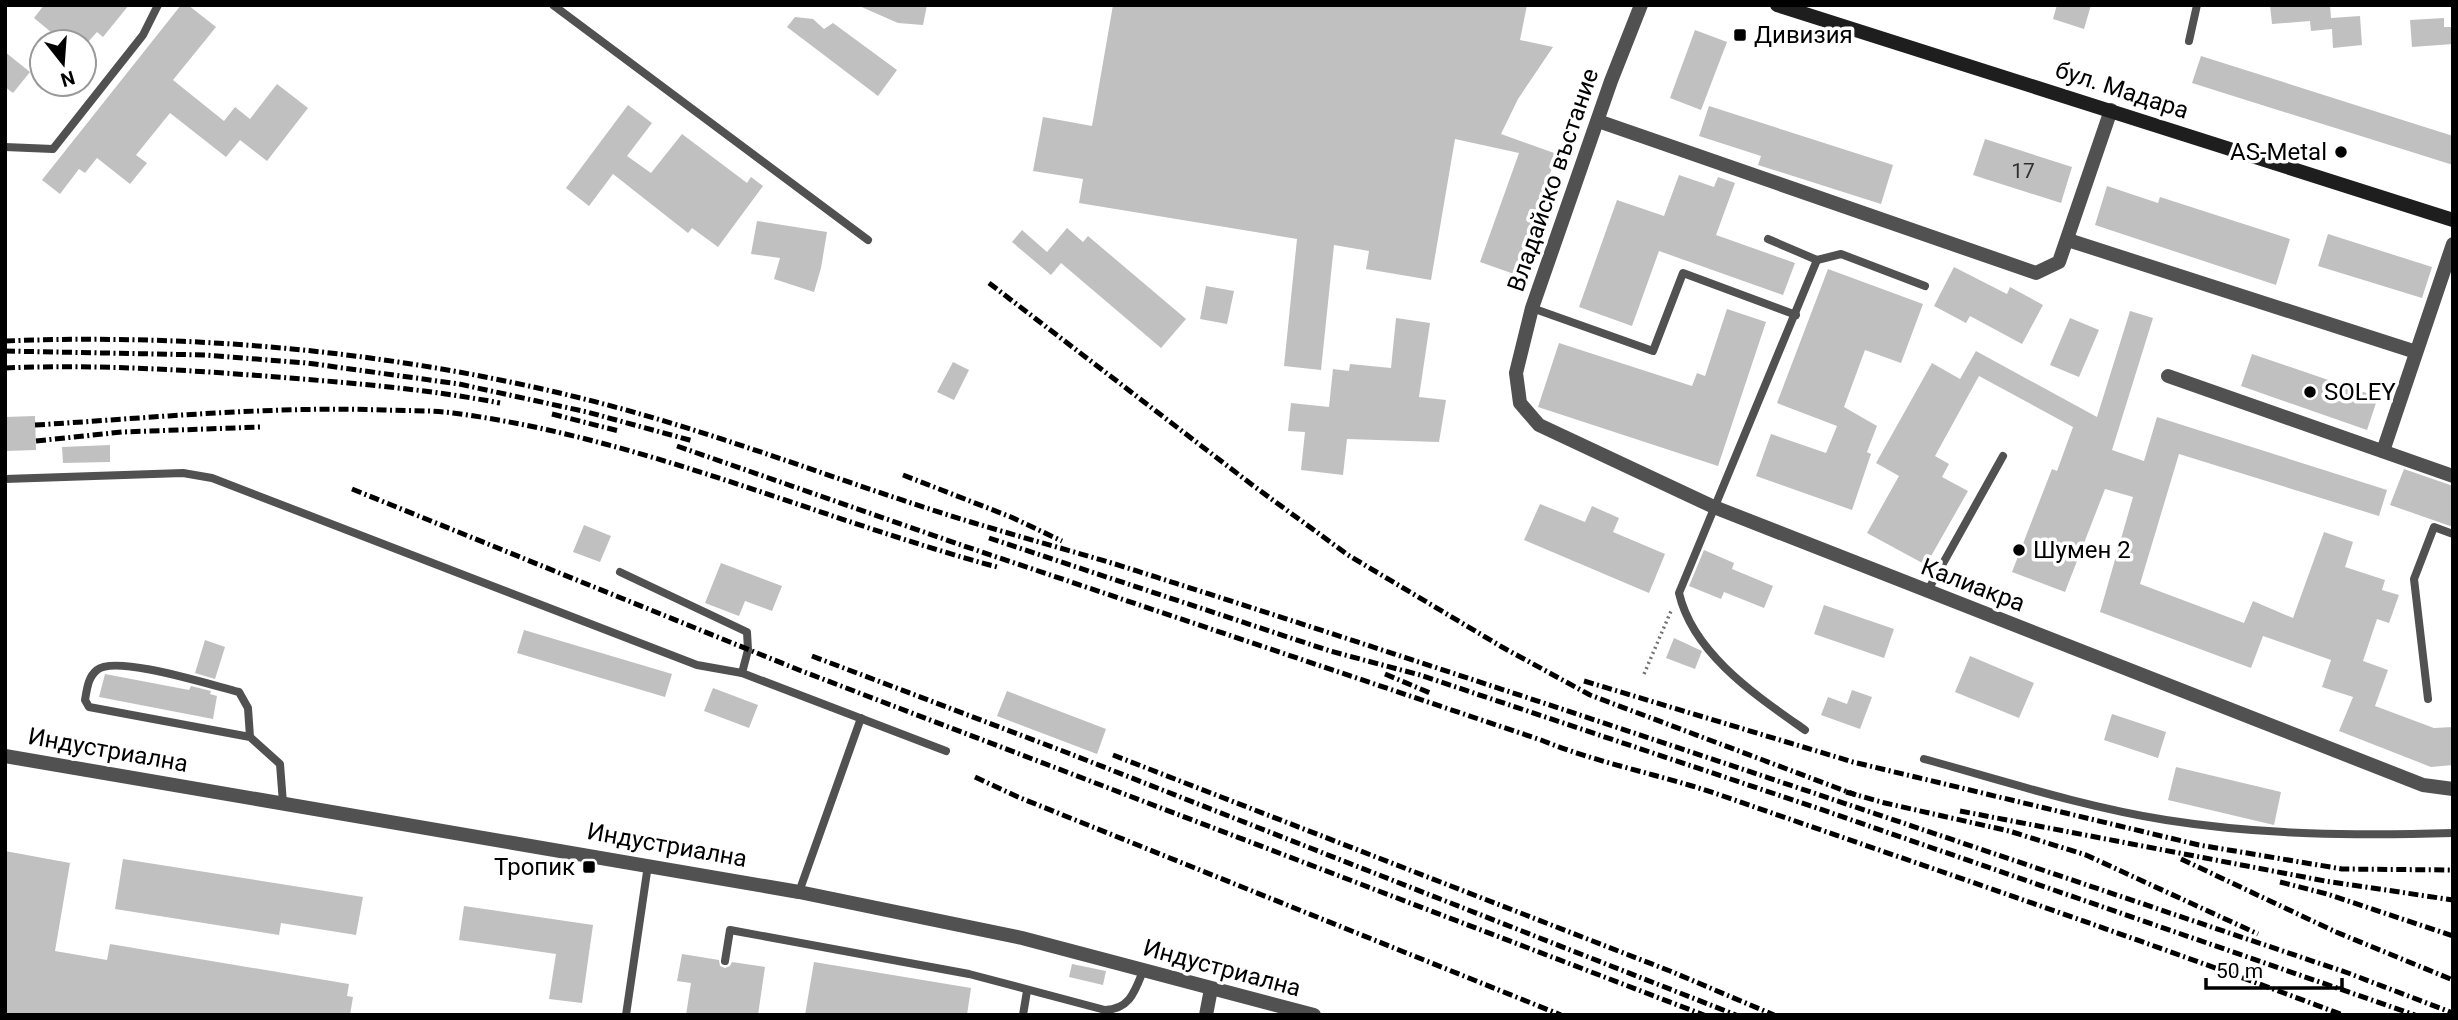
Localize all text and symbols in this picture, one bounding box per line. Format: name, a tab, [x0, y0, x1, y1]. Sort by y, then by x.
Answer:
place label: Дивизия	[1754, 21, 1853, 49]
marker: Дивизия	[1732, 27, 1748, 43]
north arrow	[28, 28, 98, 98]
street label: бул. Мадара	[2052, 55, 2192, 125]
street label: Владайско въстание	[1502, 65, 1604, 295]
text: N	[58, 66, 78, 92]
place label: AS-Metal	[2230, 138, 2327, 166]
marker: AS-Metal	[2333, 144, 2349, 160]
house number: 17	[2011, 159, 2035, 183]
place label: SOLEY	[2324, 378, 2396, 406]
marker: SOLEY	[2302, 384, 2318, 400]
place label: Шумен 2	[2033, 536, 2131, 564]
marker: Шумен 2	[2011, 542, 2027, 558]
street label: Калиакра	[1917, 552, 2029, 618]
street label: Индустриална	[26, 722, 190, 778]
street label: Индустриална	[585, 817, 749, 873]
place label: Тропик	[494, 853, 575, 881]
marker: Тропик	[581, 859, 597, 875]
street label: Индустриална	[1140, 934, 1304, 1002]
scale bar	[2206, 946, 2342, 990]
text: 50 m	[2216, 959, 2263, 983]

